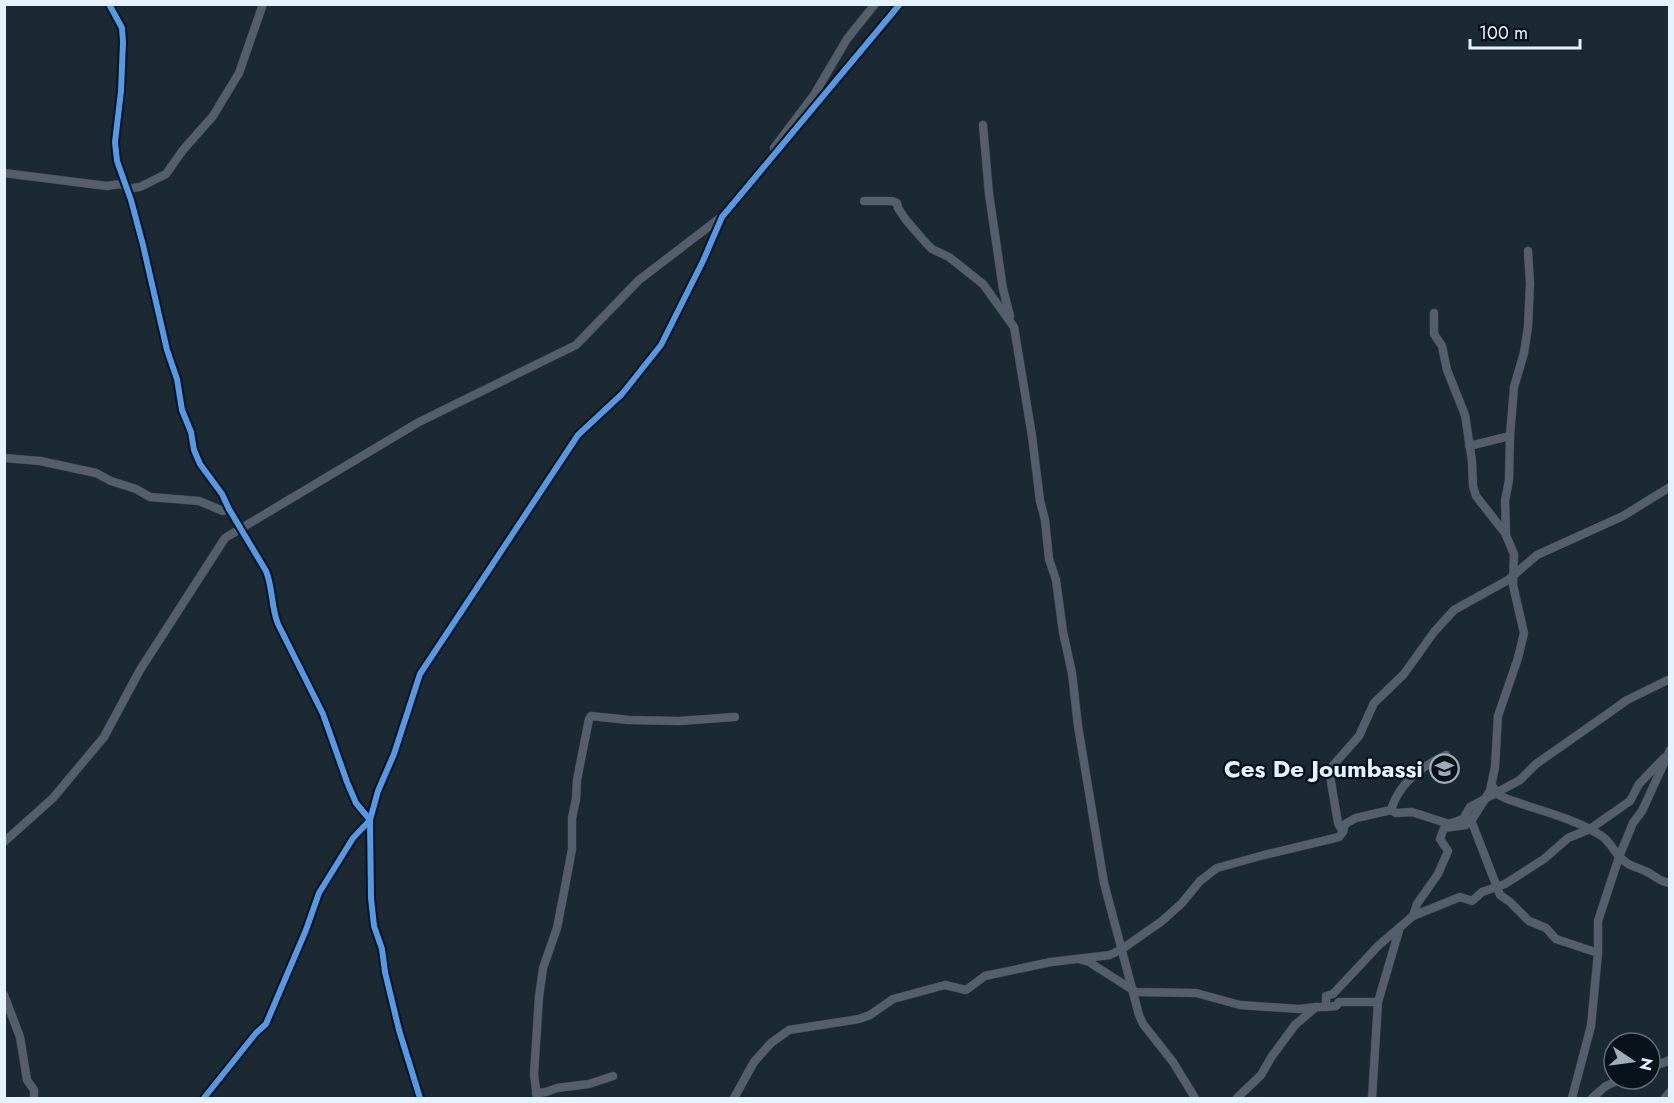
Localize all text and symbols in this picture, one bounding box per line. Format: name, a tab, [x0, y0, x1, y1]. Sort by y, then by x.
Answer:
scale bar	[1470, 12, 1580, 50]
text: 100 m	[1479, 20, 1528, 46]
place label: Ces De Joumbassi	[1224, 751, 1423, 786]
school or university icon: Ces De Joumbassi	[1428, 752, 1460, 784]
north arrow	[1602, 1031, 1662, 1091]
text: N	[1633, 1055, 1659, 1073]

